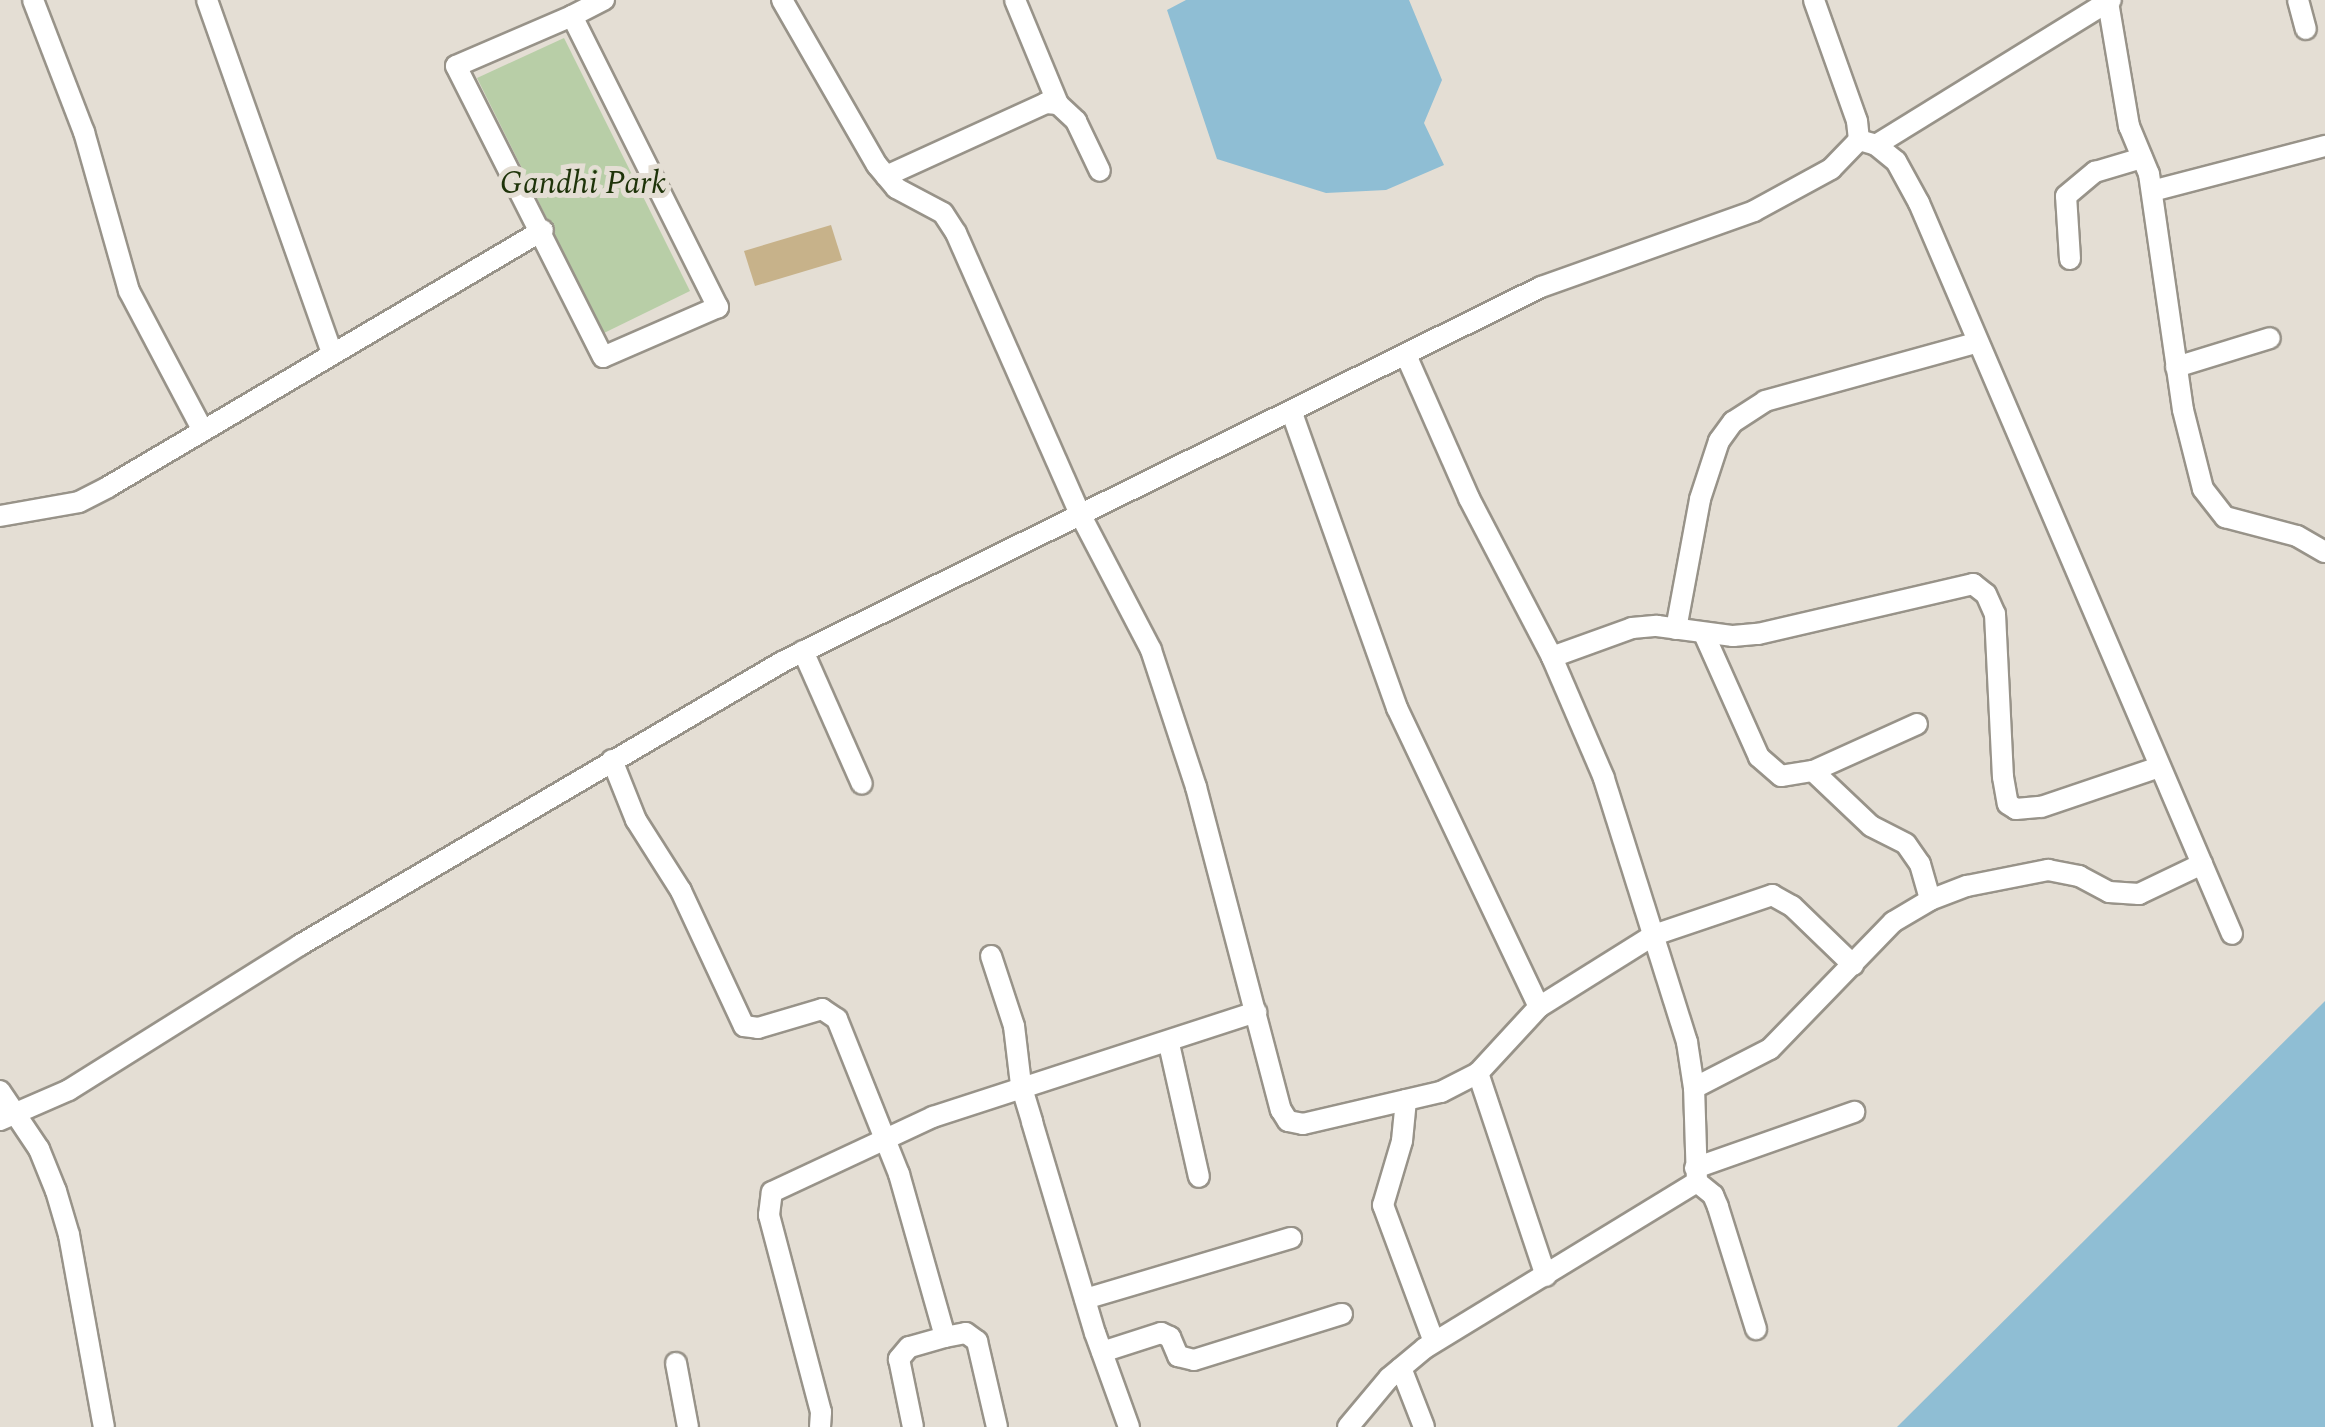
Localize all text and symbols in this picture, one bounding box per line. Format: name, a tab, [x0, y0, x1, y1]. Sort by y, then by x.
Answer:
park label: Gandhi Park	[500, 165, 666, 203]

